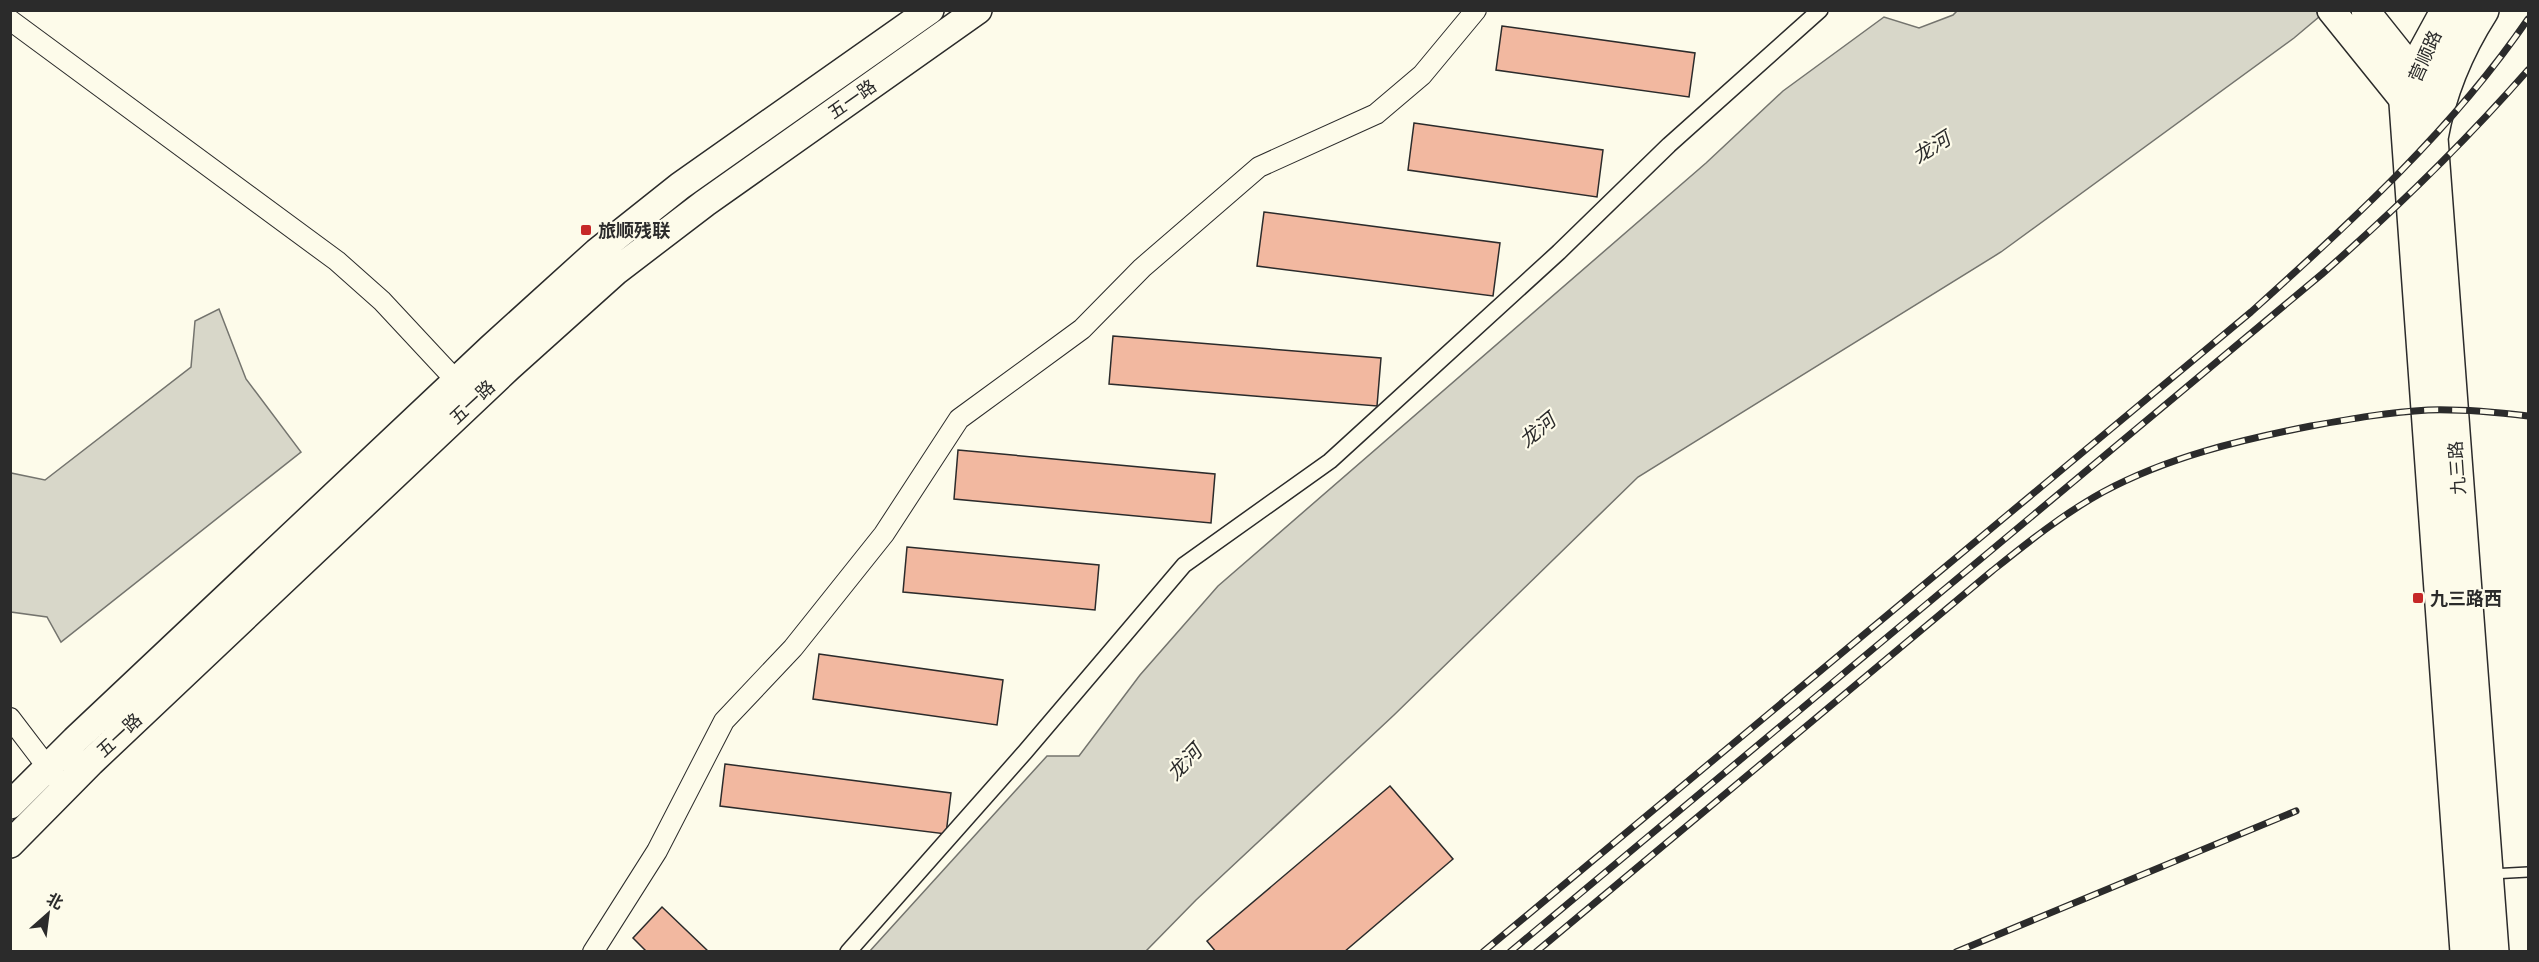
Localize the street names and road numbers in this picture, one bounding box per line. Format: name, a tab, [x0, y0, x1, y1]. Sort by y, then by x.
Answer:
street label: 营顺路	[2404, 27, 2446, 85]
street label: 五一路	[823, 74, 881, 124]
street label: 五一路	[444, 375, 500, 429]
street label: 九三路	[2444, 440, 2470, 496]
street label: 五一路	[91, 708, 147, 762]

